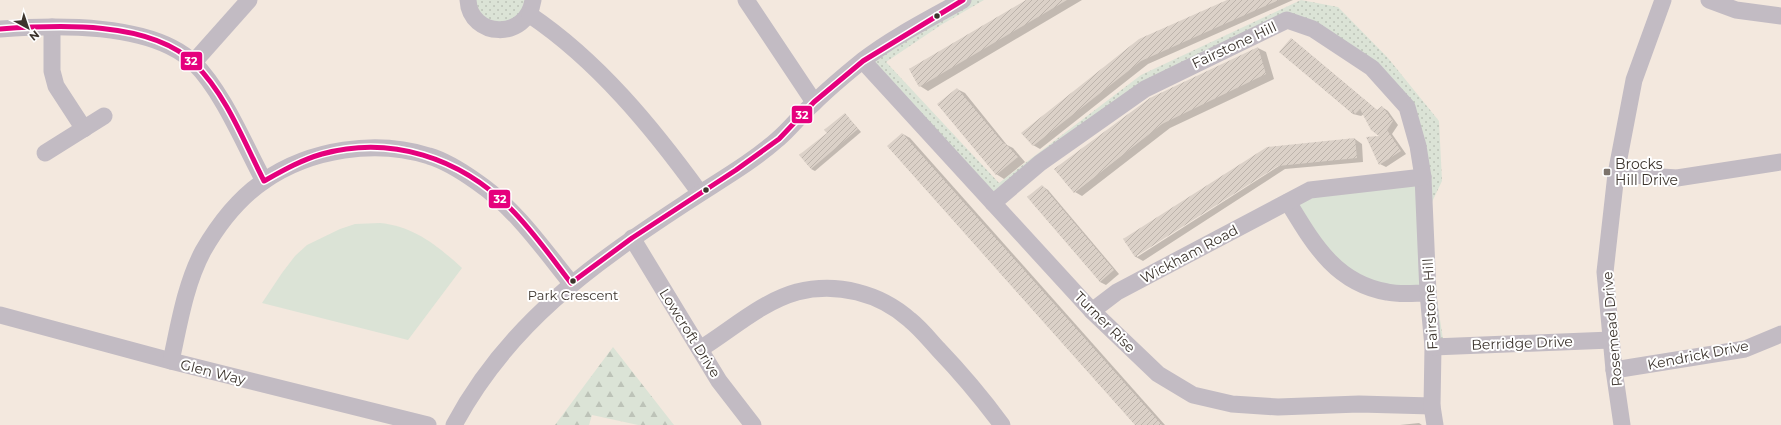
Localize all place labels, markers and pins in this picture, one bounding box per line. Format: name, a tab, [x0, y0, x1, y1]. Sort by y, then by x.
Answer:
unlabelled marker	[932, 11, 942, 21]
place label: Brocks Hill Drive	[1615, 155, 1678, 189]
marker: Brocks Hill Drive	[1602, 167, 1612, 177]
unlabelled marker	[701, 185, 711, 195]
marker: Park Crescent	[568, 276, 578, 286]
place label: Park Crescent	[528, 287, 618, 303]

